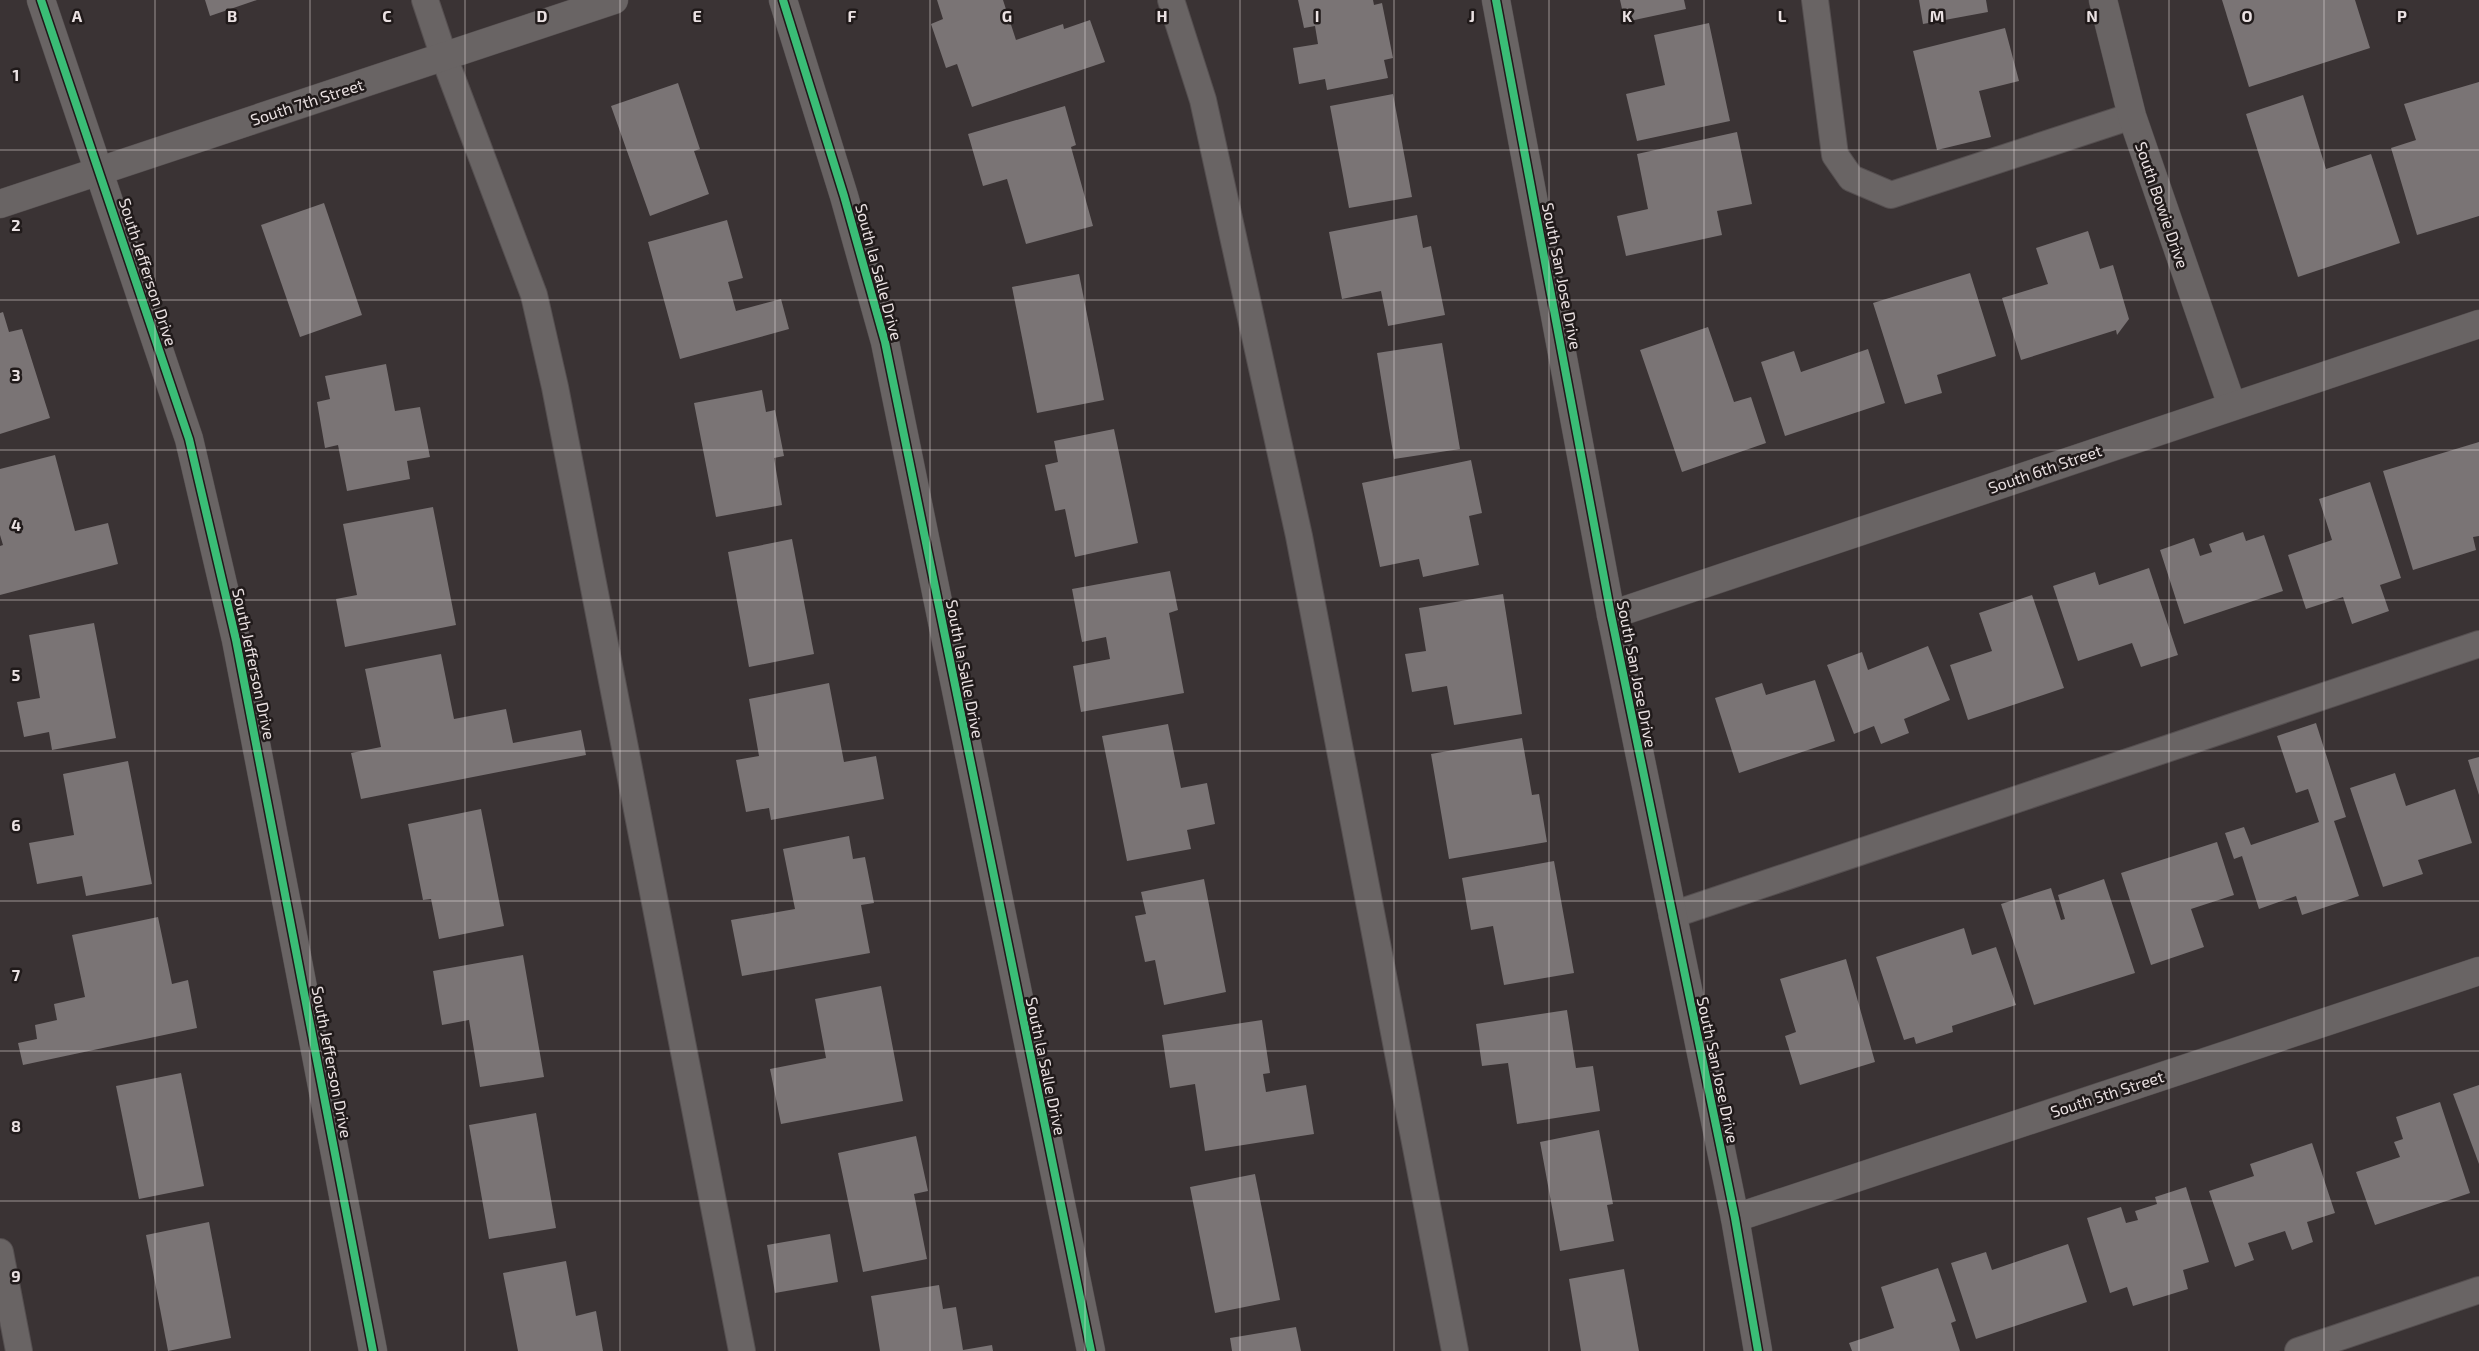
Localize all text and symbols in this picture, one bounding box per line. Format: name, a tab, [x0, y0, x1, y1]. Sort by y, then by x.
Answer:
text: A	[72, 6, 83, 25]
text: B	[227, 6, 237, 25]
text: C	[382, 6, 392, 25]
text: D	[537, 6, 548, 25]
text: E	[692, 6, 702, 25]
text: F	[848, 6, 857, 25]
text: G	[1002, 6, 1012, 25]
text: H	[1156, 6, 1168, 25]
text: I	[1315, 6, 1319, 25]
text: J	[1469, 6, 1475, 25]
text: K	[1622, 6, 1633, 25]
text: L	[1778, 6, 1787, 25]
text: M	[1930, 6, 1944, 25]
text: N	[2086, 6, 2098, 25]
text: O	[2241, 6, 2253, 25]
text: P	[2397, 6, 2407, 25]
text: 1	[13, 65, 19, 84]
street label: South 7th Street	[248, 74, 366, 129]
street label: South Bowie Drive	[2132, 139, 2193, 271]
street label: South Jefferson Drive	[116, 196, 181, 348]
street label: South la Salle Drive	[852, 201, 907, 342]
street label: South San Jose Drive	[1539, 201, 1586, 351]
text: 2	[11, 215, 21, 234]
text: 3	[11, 365, 21, 384]
street label: South 6th Street	[1986, 440, 2104, 497]
text: 4	[11, 515, 21, 534]
street label: South Jefferson Drive	[229, 587, 280, 741]
street label: South la Salle Drive	[943, 598, 988, 740]
street label: South San Jose Drive	[1614, 599, 1661, 749]
text: 5	[12, 665, 21, 684]
text: 6	[11, 815, 21, 834]
text: 7	[12, 965, 21, 984]
street label: South Jefferson Drive	[308, 984, 357, 1139]
street label: South la Salle Drive	[1023, 995, 1070, 1137]
street label: South San Jose Drive	[1694, 995, 1743, 1145]
street label: South 5th Street	[2048, 1066, 2166, 1121]
text: 8	[11, 1116, 21, 1135]
text: 9	[11, 1266, 21, 1285]

